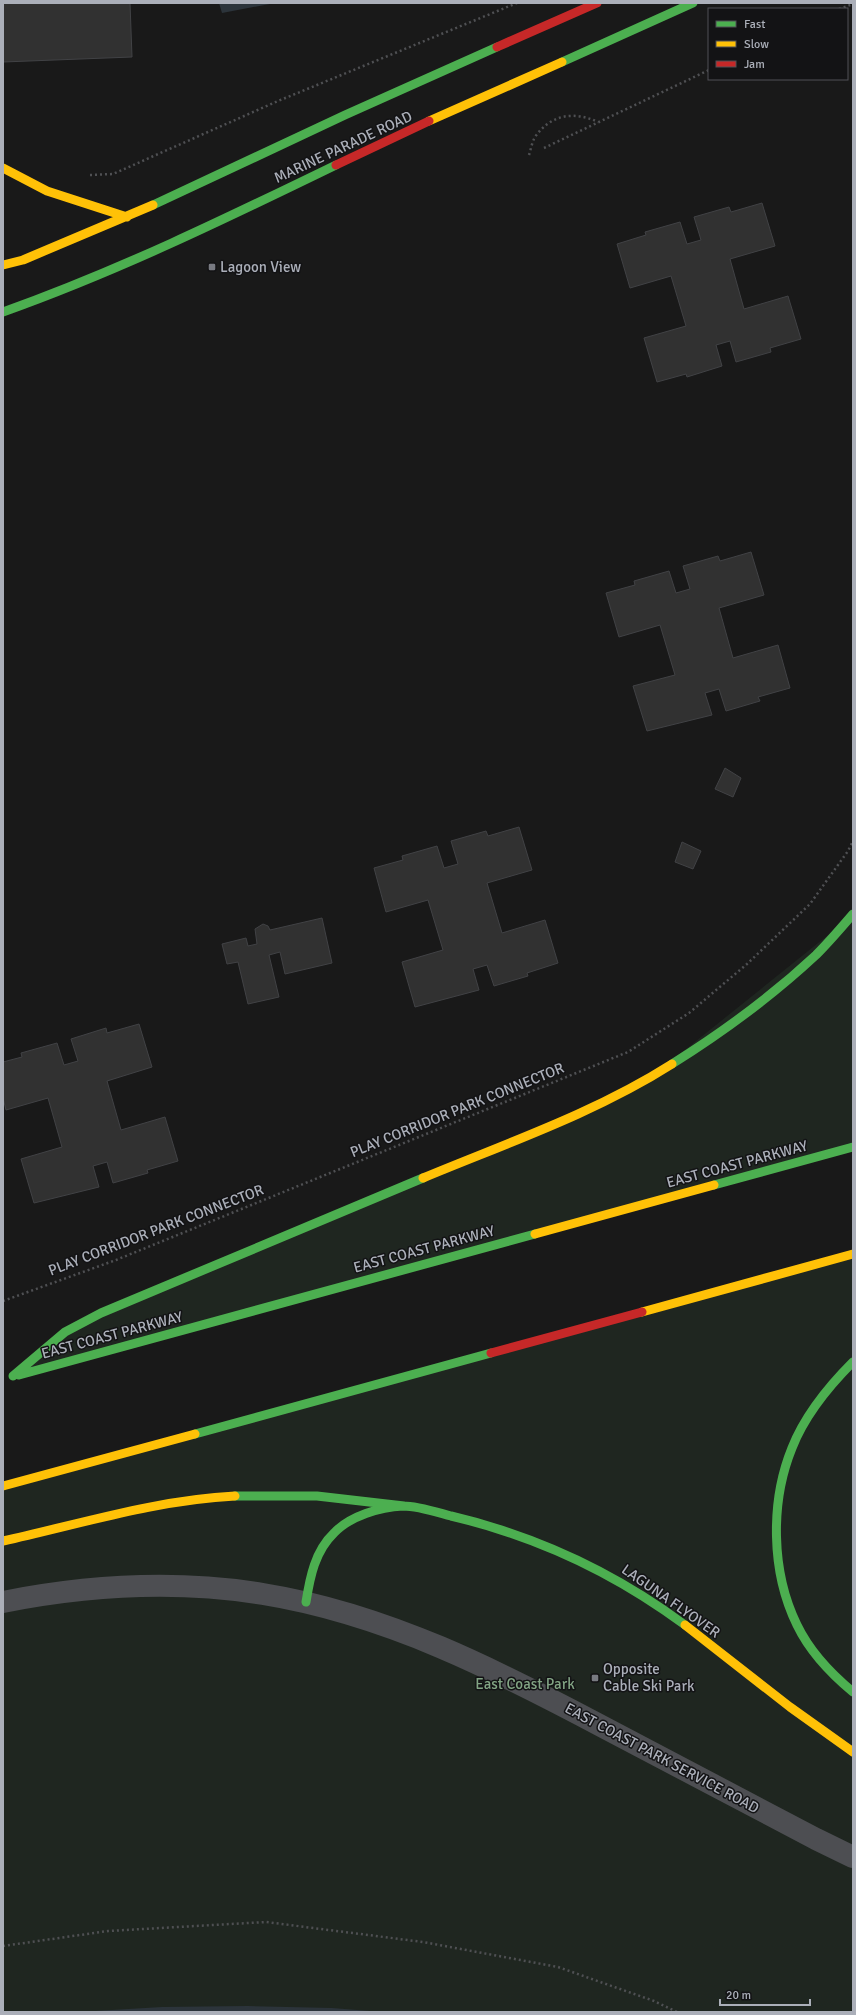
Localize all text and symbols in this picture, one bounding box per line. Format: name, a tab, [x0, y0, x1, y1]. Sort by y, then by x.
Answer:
legend	[708, 8, 848, 80]
text: Fast	[744, 17, 765, 32]
text: Slow	[744, 37, 769, 52]
text: Jam	[744, 57, 765, 72]
street label: MARINE PARADE ROAD	[271, 107, 415, 187]
place label: Lagoon View	[220, 258, 301, 276]
marker: Lagoon View	[207, 262, 217, 272]
street label: PLAY CORRIDOR PARK CONNECTOR	[347, 1059, 567, 1161]
street label: EAST COAST PARKWAY	[664, 1136, 810, 1192]
street label: PLAY CORRIDOR PARK CONNECTOR	[46, 1181, 266, 1279]
street label: EAST COAST PARKWAY	[351, 1221, 497, 1277]
street label: EAST COAST PARKWAY	[39, 1307, 185, 1363]
street label: LAGUNA FLYOVER	[618, 1560, 724, 1642]
place label: Opposite Cable Ski Park	[603, 1660, 695, 1695]
marker: Opposite Cable Ski Park	[590, 1673, 600, 1683]
park label: East Coast Park	[475, 1675, 575, 1693]
street label: EAST COAST PARK SERVICE ROAD	[562, 1699, 762, 1817]
scale bar	[720, 1981, 810, 2007]
text: 20 m	[726, 1988, 751, 2003]

